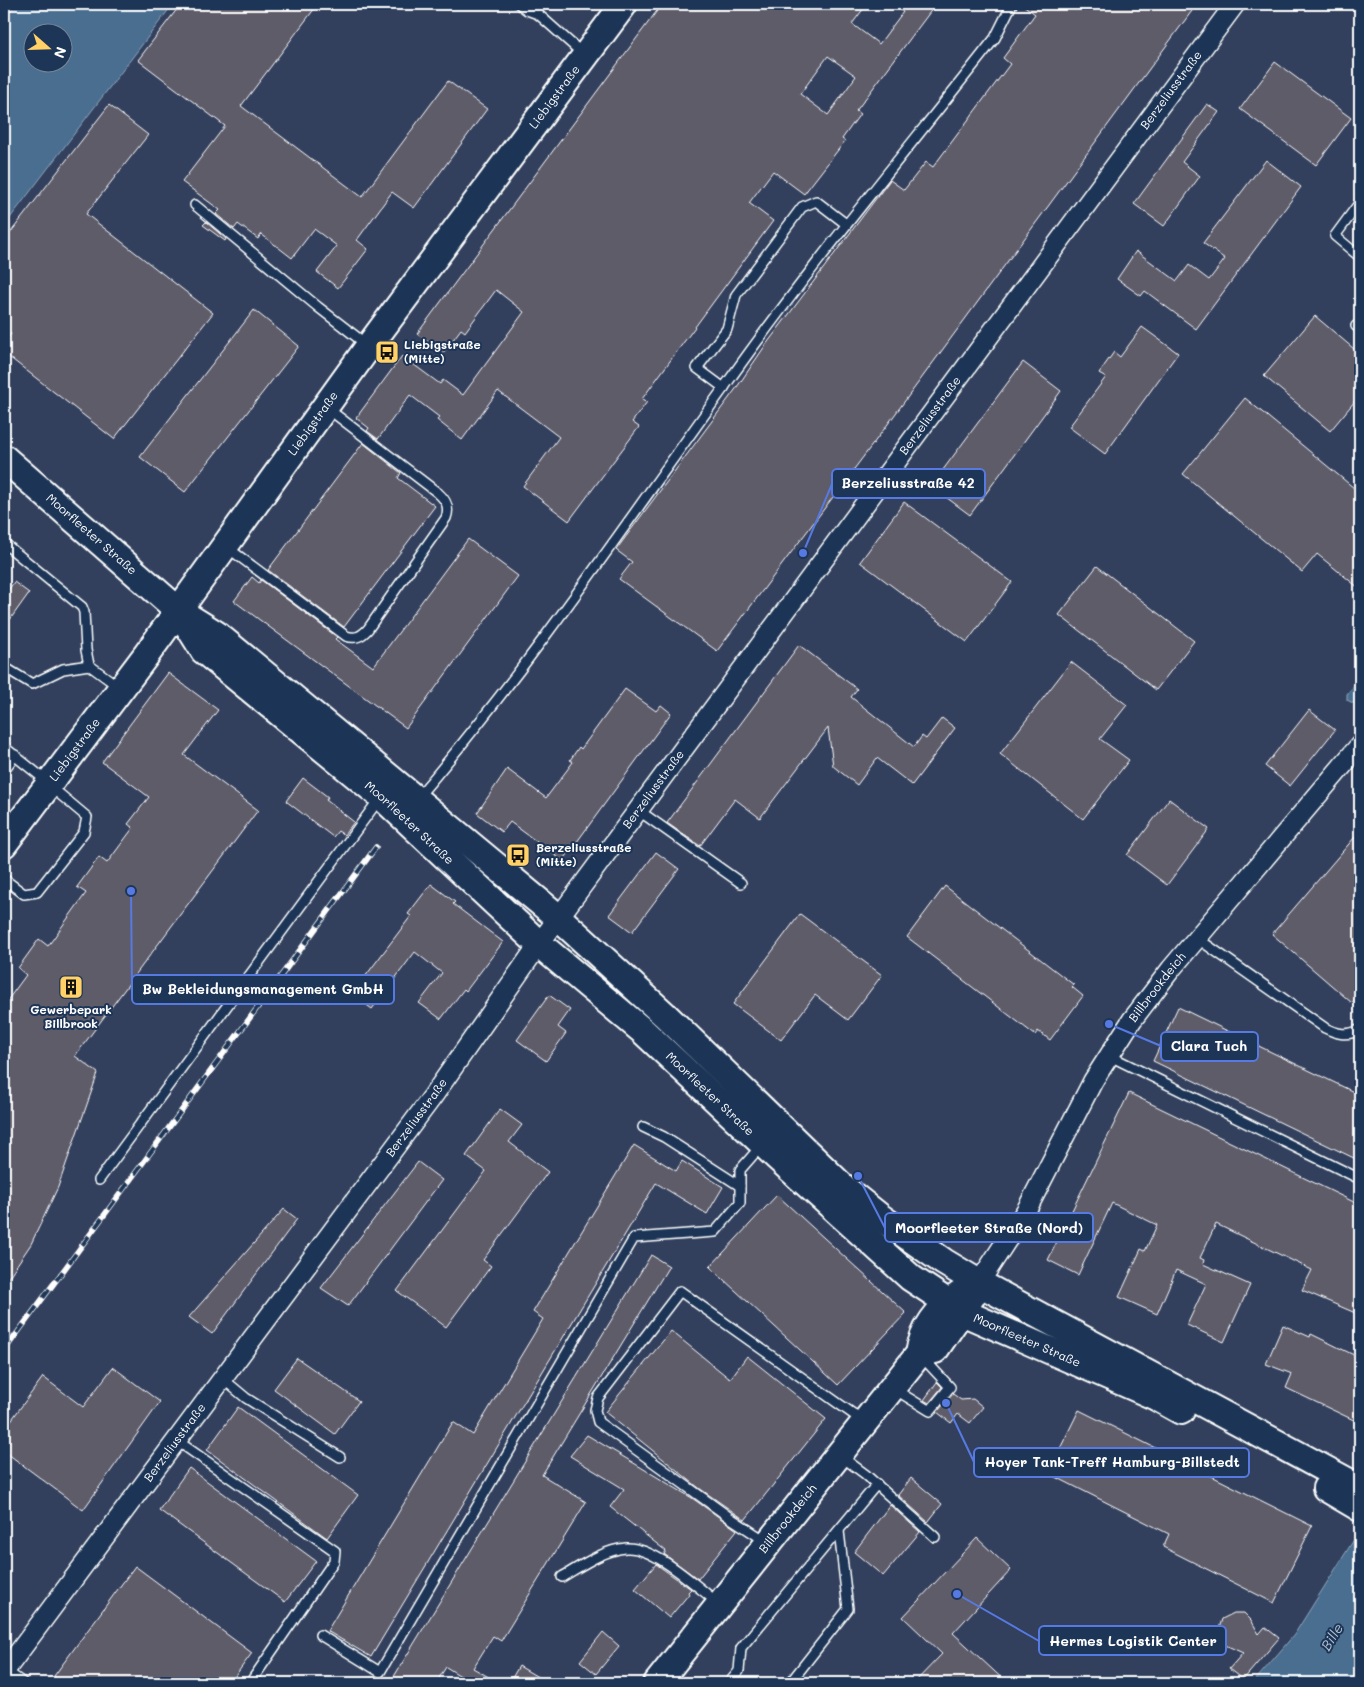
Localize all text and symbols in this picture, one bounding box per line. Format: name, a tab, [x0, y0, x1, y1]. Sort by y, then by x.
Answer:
north arrow	[22, 22, 72, 72]
text: N	[50, 44, 71, 61]
street label: Berzeliusstraße	[1136, 47, 1205, 132]
street label: Liebigstraße	[525, 61, 583, 131]
place label: Liebigstraße (Mitte)	[404, 336, 481, 366]
bus stop icon: Liebigstraße (Mitte)	[374, 339, 400, 365]
street label: Berzeliusstraße	[895, 373, 964, 457]
street label: Liebigstraße	[284, 388, 341, 458]
callout: Berzeliusstraße 42	[832, 469, 985, 498]
text: Berzeliusstraße 42	[842, 473, 975, 492]
street label: Moorfleeter Straße	[43, 490, 141, 578]
street label: Liebigstraße	[45, 714, 103, 784]
street label: Berzeliusstraße	[618, 746, 687, 831]
street label: Moorfleeter Straße	[362, 777, 458, 867]
place label: Berzeliusstraße (Mitte)	[536, 839, 631, 869]
bus stop icon: Berzeliusstraße (Mitte)	[505, 842, 531, 868]
street label: Billbrookdeich	[1124, 948, 1189, 1025]
building icon: Gewerbepark Billbrook	[58, 974, 84, 1000]
callout: Bw Bekleidungsmanagement GmbH	[132, 975, 394, 1004]
text: Bw Bekleidungsmanagement GmbH	[142, 979, 384, 998]
place label: Gewerbepark Billbrook	[30, 1001, 112, 1031]
callout: Clara Tuch	[1161, 1032, 1258, 1061]
text: Clara Tuch	[1171, 1036, 1247, 1055]
street label: Moorfleeter Straße	[663, 1048, 758, 1139]
street label: Berzeliusstraße	[382, 1075, 450, 1160]
callout: Moorfleeter Straße (Nord)	[885, 1213, 1093, 1242]
text: Moorfleeter Straße (Nord)	[895, 1218, 1083, 1237]
street label: Moorfleeter Straße	[971, 1309, 1084, 1370]
street label: Berzeliusstraße	[140, 1400, 208, 1484]
callout: Hoyer Tank-Treff Hamburg-Billstedt	[974, 1448, 1249, 1477]
text: Hoyer Tank-Treff Hamburg-Billstedt	[984, 1452, 1240, 1471]
street label: Billbrookdeich	[755, 1480, 820, 1556]
water label: Bille	[1316, 1620, 1347, 1654]
callout: Hermes Logistik Center	[1039, 1626, 1226, 1655]
text: Hermes Logistik Center	[1049, 1631, 1217, 1650]

